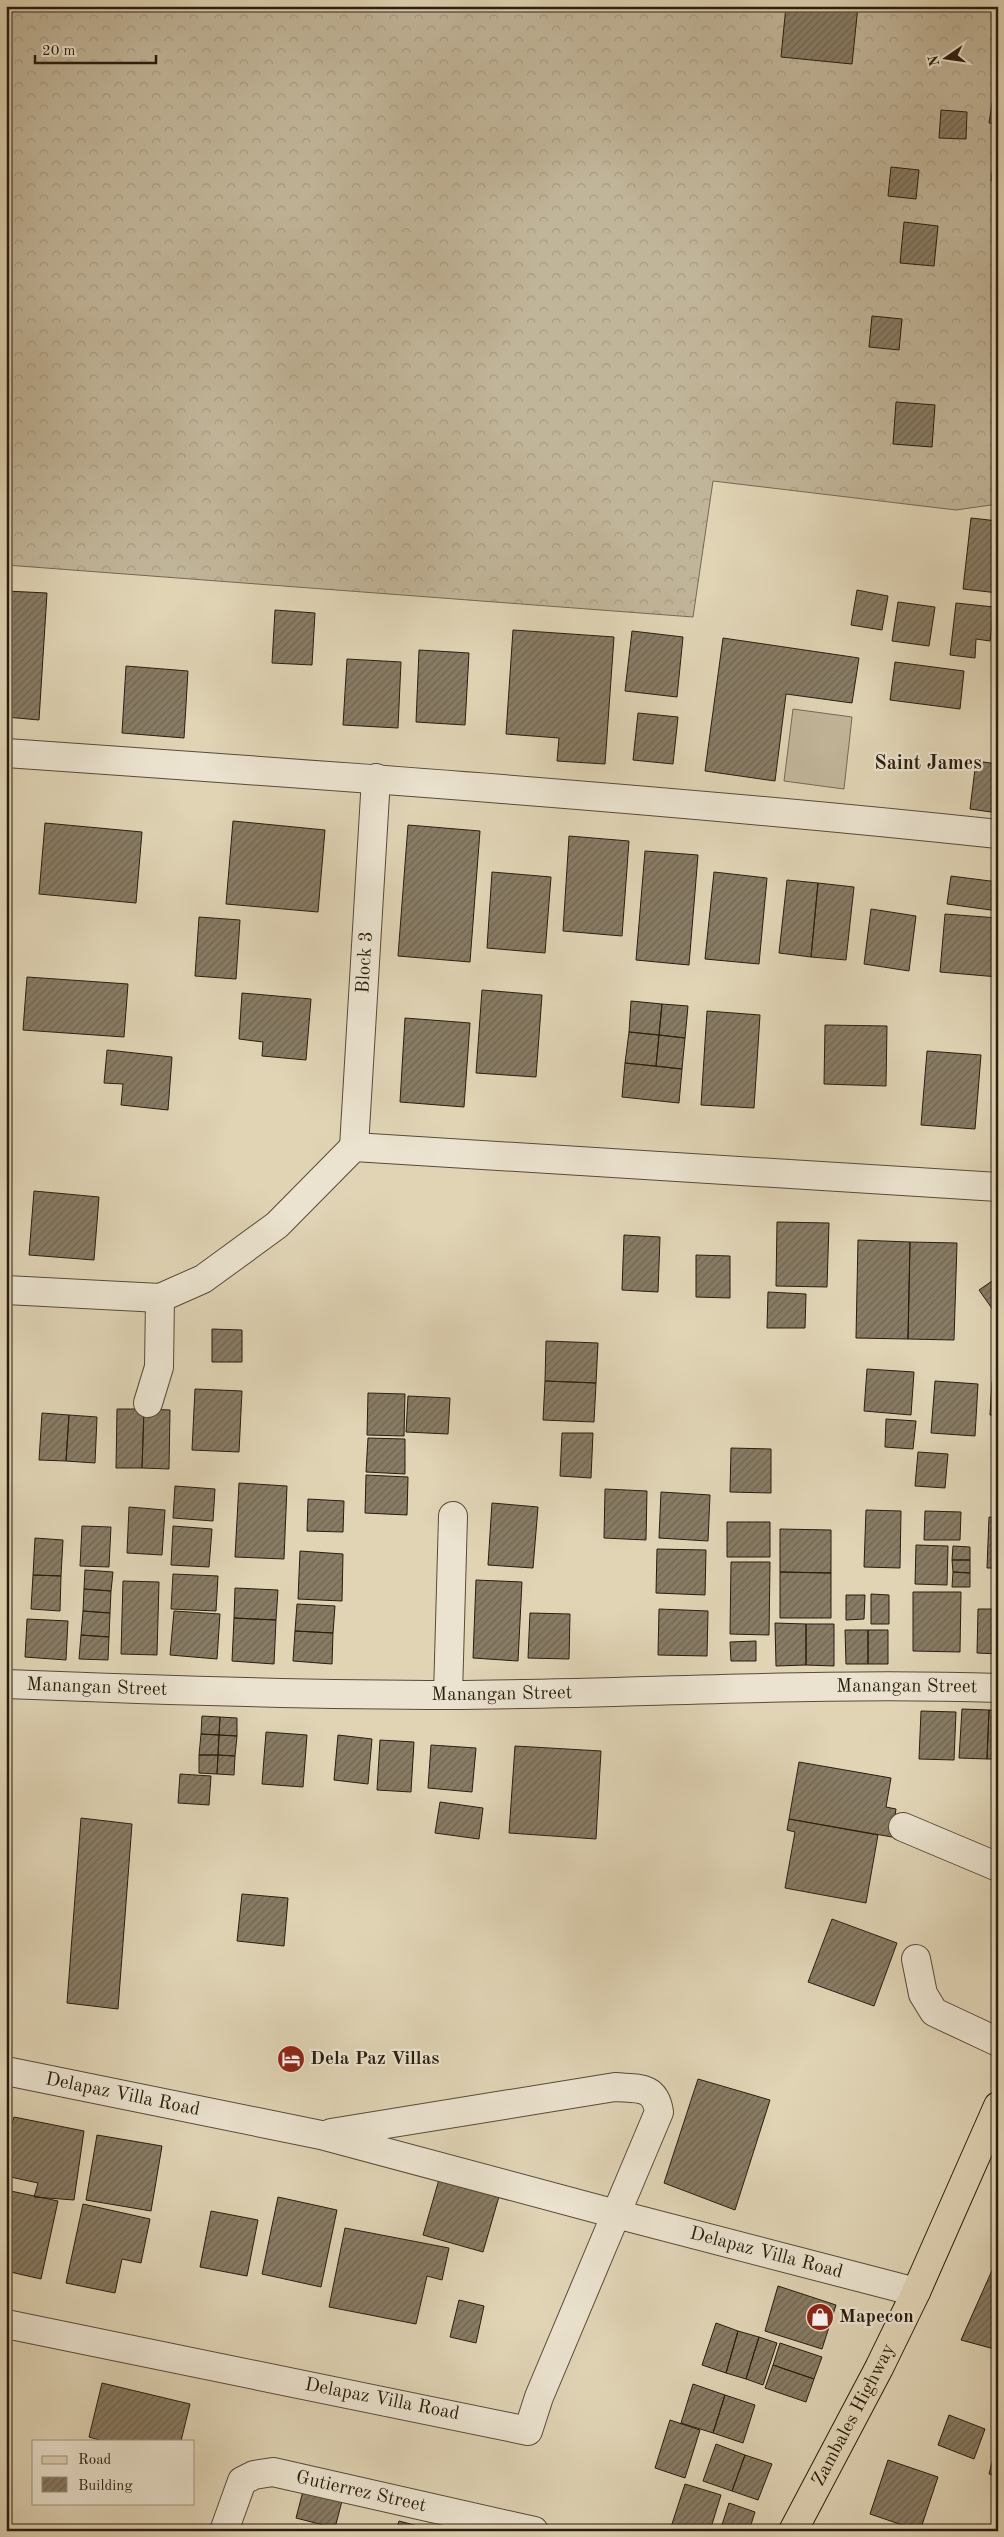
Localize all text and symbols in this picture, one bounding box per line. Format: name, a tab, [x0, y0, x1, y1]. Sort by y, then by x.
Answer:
scale bar	[35, 32, 156, 64]
north arrow	[922, 32, 972, 82]
text: 20 m	[42, 44, 76, 59]
text: N	[926, 54, 942, 67]
district label: Saint James	[874, 754, 982, 774]
street label: Block 3	[354, 931, 376, 994]
street label: Manangan Street	[26, 1675, 168, 1699]
street label: Manangan Street	[836, 1677, 977, 1697]
street label: Manangan Street	[431, 1684, 572, 1705]
hotel icon: Dela Paz Villas	[276, 2044, 306, 2074]
place label: Dela Paz Villas	[310, 2050, 440, 2069]
street label: Delapaz Villa Road	[44, 2070, 202, 2120]
street label: Delapaz Villa Road	[688, 2224, 845, 2282]
shop icon: Mapecon	[805, 2302, 835, 2332]
place label: Mapecon	[839, 2308, 914, 2327]
street label: Zambales Highway	[809, 2341, 899, 2489]
street label: Delapaz Villa Road	[303, 2376, 461, 2424]
legend	[32, 2440, 195, 2504]
text: Road	[78, 2453, 112, 2468]
street label: Gutierrez Street	[294, 2468, 428, 2516]
text: Building	[78, 2479, 133, 2494]

